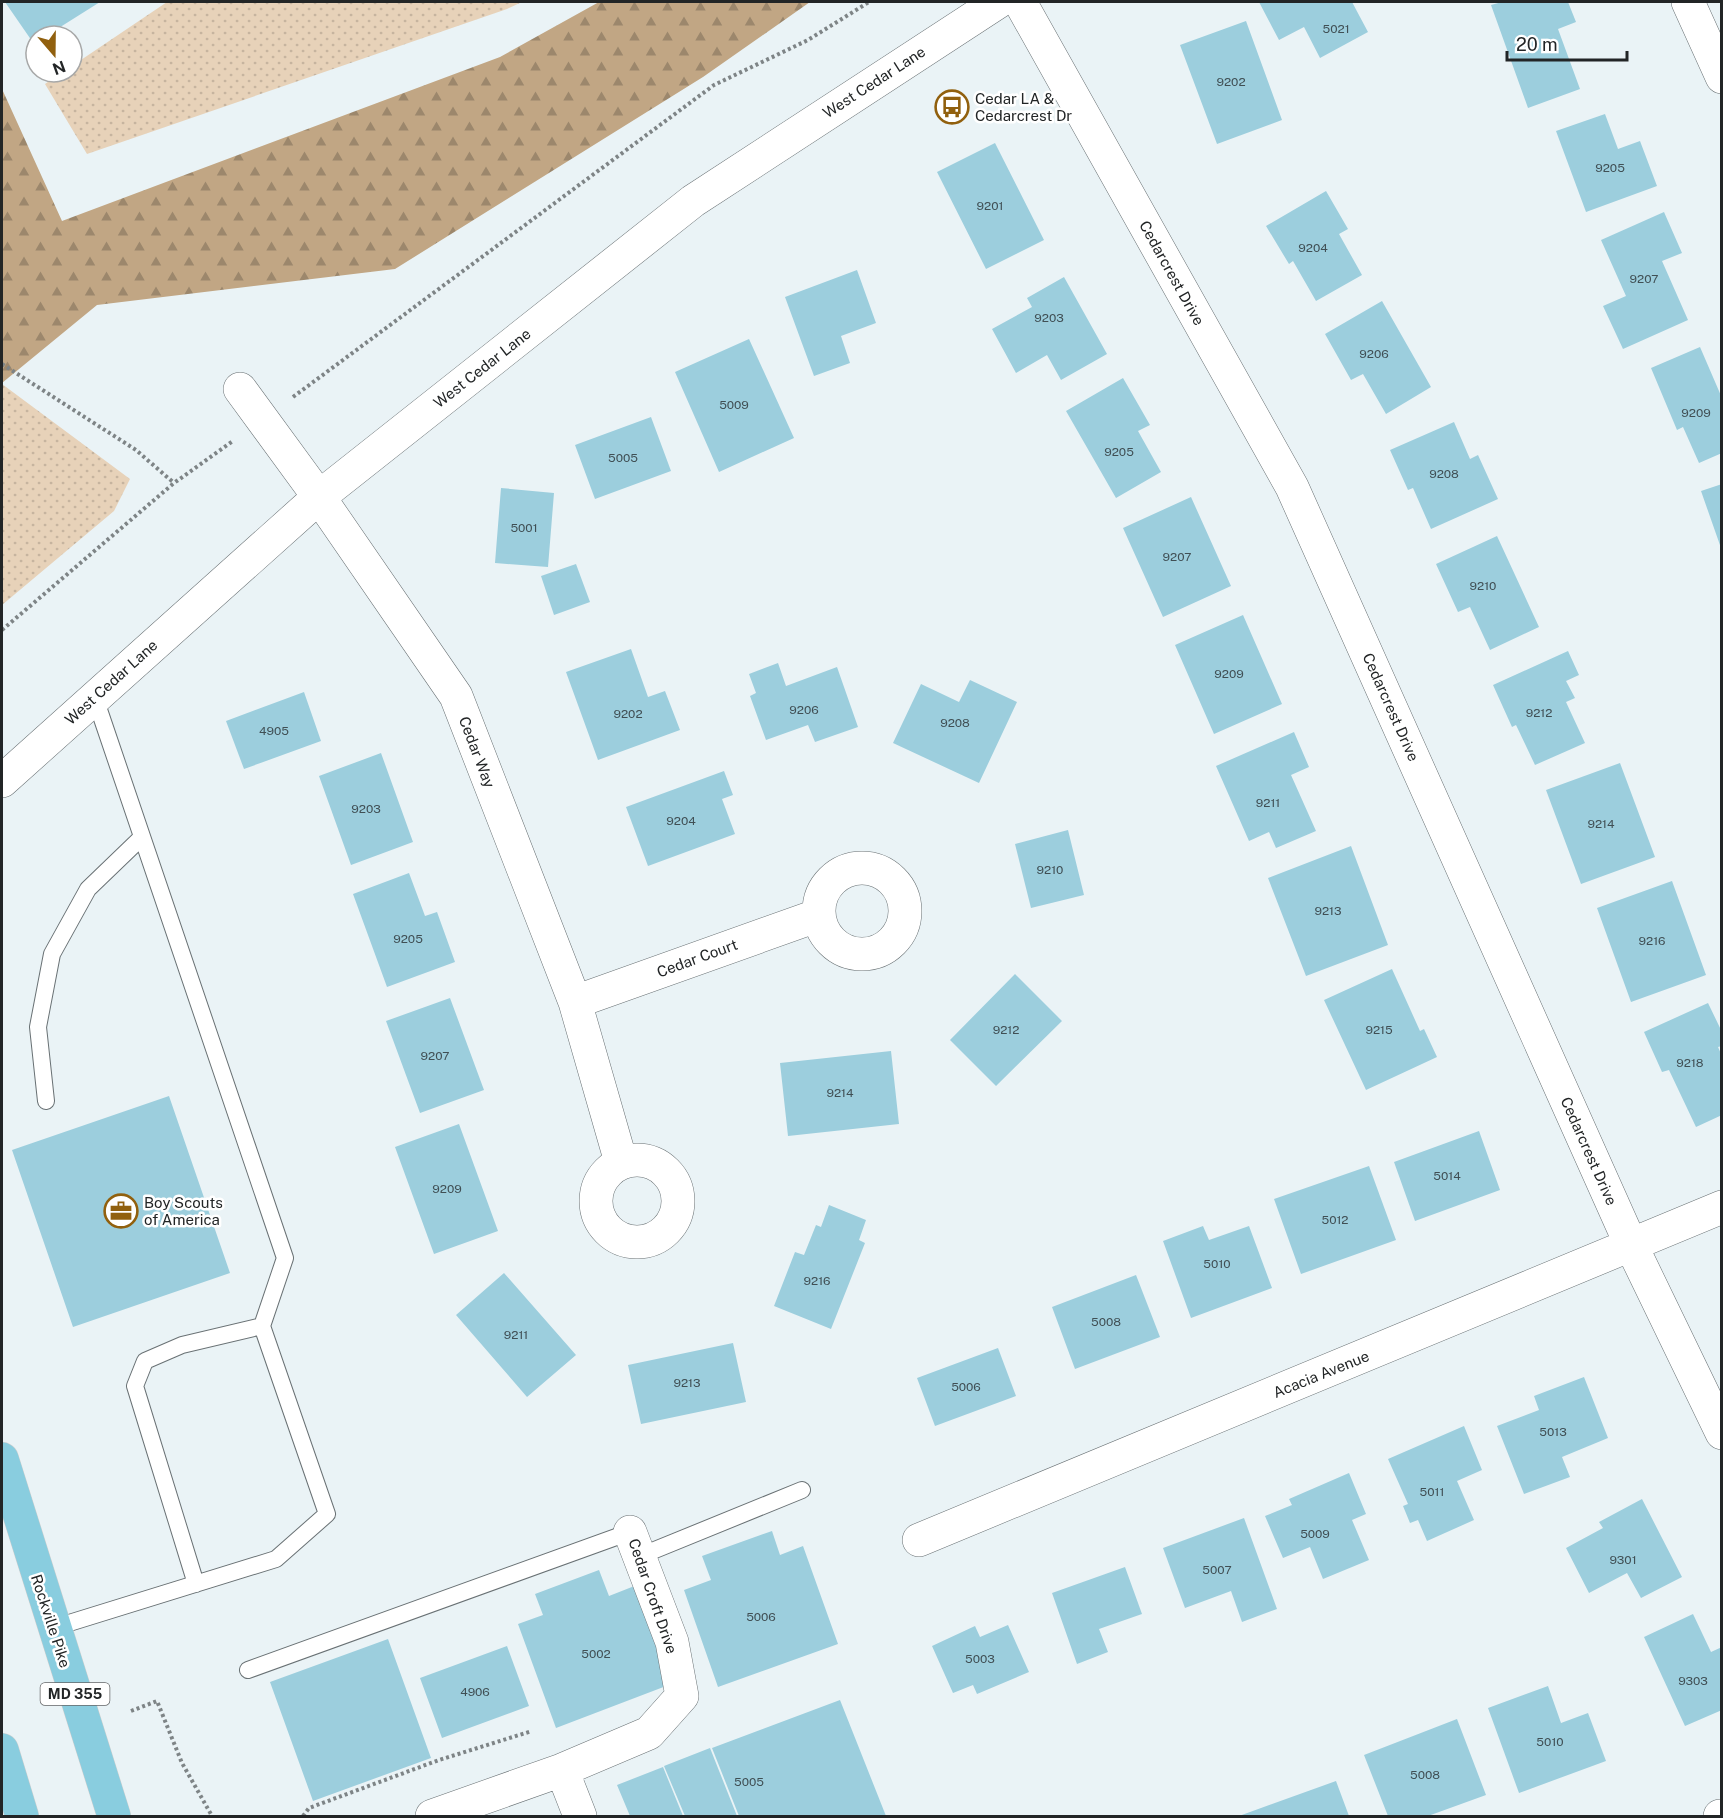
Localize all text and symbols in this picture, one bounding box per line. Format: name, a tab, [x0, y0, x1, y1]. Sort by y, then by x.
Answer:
house number: 5021	[1322, 22, 1350, 36]
north arrow	[24, 24, 84, 84]
scale bar	[1507, 24, 1627, 62]
text: 20 m	[1516, 34, 1558, 55]
street label: West Cedar Lane	[820, 43, 928, 121]
text: N	[50, 57, 68, 79]
house number: 9202	[1216, 75, 1246, 89]
bus stop icon: Cedar LA & Cedarcrest Dr	[934, 89, 970, 125]
place label: Cedar LA & Cedarcrest Dr	[975, 90, 1072, 124]
house number: 9205	[1595, 161, 1625, 175]
house number: 9201	[977, 199, 1003, 213]
street label: Cedarcrest Drive	[1136, 218, 1208, 328]
house number: 9204	[1298, 241, 1328, 255]
house number: 9207	[1630, 272, 1658, 286]
house number: 9203	[1034, 311, 1064, 325]
street label: West Cedar Lane	[430, 325, 534, 411]
house number: 9206	[1359, 347, 1389, 361]
house number: 5009	[719, 398, 749, 412]
house number: 9209	[1681, 406, 1711, 420]
house number: 9205	[1104, 445, 1134, 459]
house number: 5005	[608, 451, 638, 465]
house number: 9208	[1429, 467, 1459, 481]
house number: 5001	[510, 521, 538, 535]
house number: 9207	[1163, 550, 1191, 564]
house number: 9210	[1470, 579, 1496, 593]
street label: West Cedar Lane	[61, 636, 161, 728]
street label: Cedarcrest Drive	[1359, 650, 1423, 764]
house number: 9209	[1214, 667, 1244, 681]
house number: 9206	[789, 703, 819, 717]
house number: 9212	[1526, 706, 1552, 720]
house number: 9202	[613, 707, 643, 721]
street label: Cedar Way	[456, 714, 498, 790]
house number: 9208	[940, 716, 970, 730]
house number: 4905	[259, 724, 289, 738]
house number: 9211	[1256, 796, 1280, 810]
house number: 9203	[351, 802, 381, 816]
house number: 9204	[666, 814, 696, 828]
house number: 9214	[1587, 817, 1615, 831]
house number: 9210	[1037, 863, 1063, 877]
house number: 9213	[1314, 904, 1342, 918]
house number: 9205	[393, 932, 423, 946]
house number: 9216	[1638, 934, 1666, 948]
street label: Cedar Court	[654, 935, 740, 980]
house number: 9212	[993, 1023, 1019, 1037]
house number: 9215	[1365, 1023, 1393, 1037]
house number: 9207	[421, 1049, 449, 1063]
house number: 9218	[1676, 1056, 1704, 1070]
house number: 9214	[826, 1086, 854, 1100]
street label: Cedarcrest Drive	[1557, 1094, 1621, 1208]
house number: 5014	[1433, 1169, 1461, 1183]
house number: 9209	[432, 1182, 462, 1196]
office icon: Boy Scouts of America	[103, 1193, 139, 1229]
place label: Boy Scouts of America	[144, 1194, 223, 1228]
house number: 5012	[1321, 1213, 1349, 1227]
house number: 5010	[1203, 1257, 1231, 1271]
house number: 9216	[803, 1274, 831, 1288]
house number: 5008	[1091, 1315, 1121, 1329]
house number: 9211	[504, 1328, 528, 1342]
street label: Acacia Avenue	[1271, 1347, 1371, 1401]
house number: 9213	[673, 1376, 701, 1390]
house number: 5006	[951, 1380, 981, 1394]
house number: 5013	[1539, 1425, 1567, 1439]
house number: 5011	[1420, 1485, 1444, 1499]
house number: 5009	[1300, 1527, 1330, 1541]
street label: Cedar Croft Drive	[625, 1536, 681, 1656]
house number: 9301	[1609, 1553, 1637, 1567]
house number: 5007	[1202, 1563, 1232, 1577]
street label: Rockville Pike	[28, 1572, 74, 1670]
house number: 5006	[746, 1610, 776, 1624]
house number: 5002	[581, 1647, 611, 1661]
house number: 5003	[965, 1652, 995, 1666]
house number: 9303	[1678, 1674, 1708, 1688]
road number: MD 355	[40, 1683, 110, 1705]
house number: 4906	[460, 1685, 490, 1699]
house number: 5010	[1536, 1735, 1564, 1749]
house number: 5008	[1410, 1768, 1440, 1782]
house number: 5005	[734, 1775, 764, 1789]

